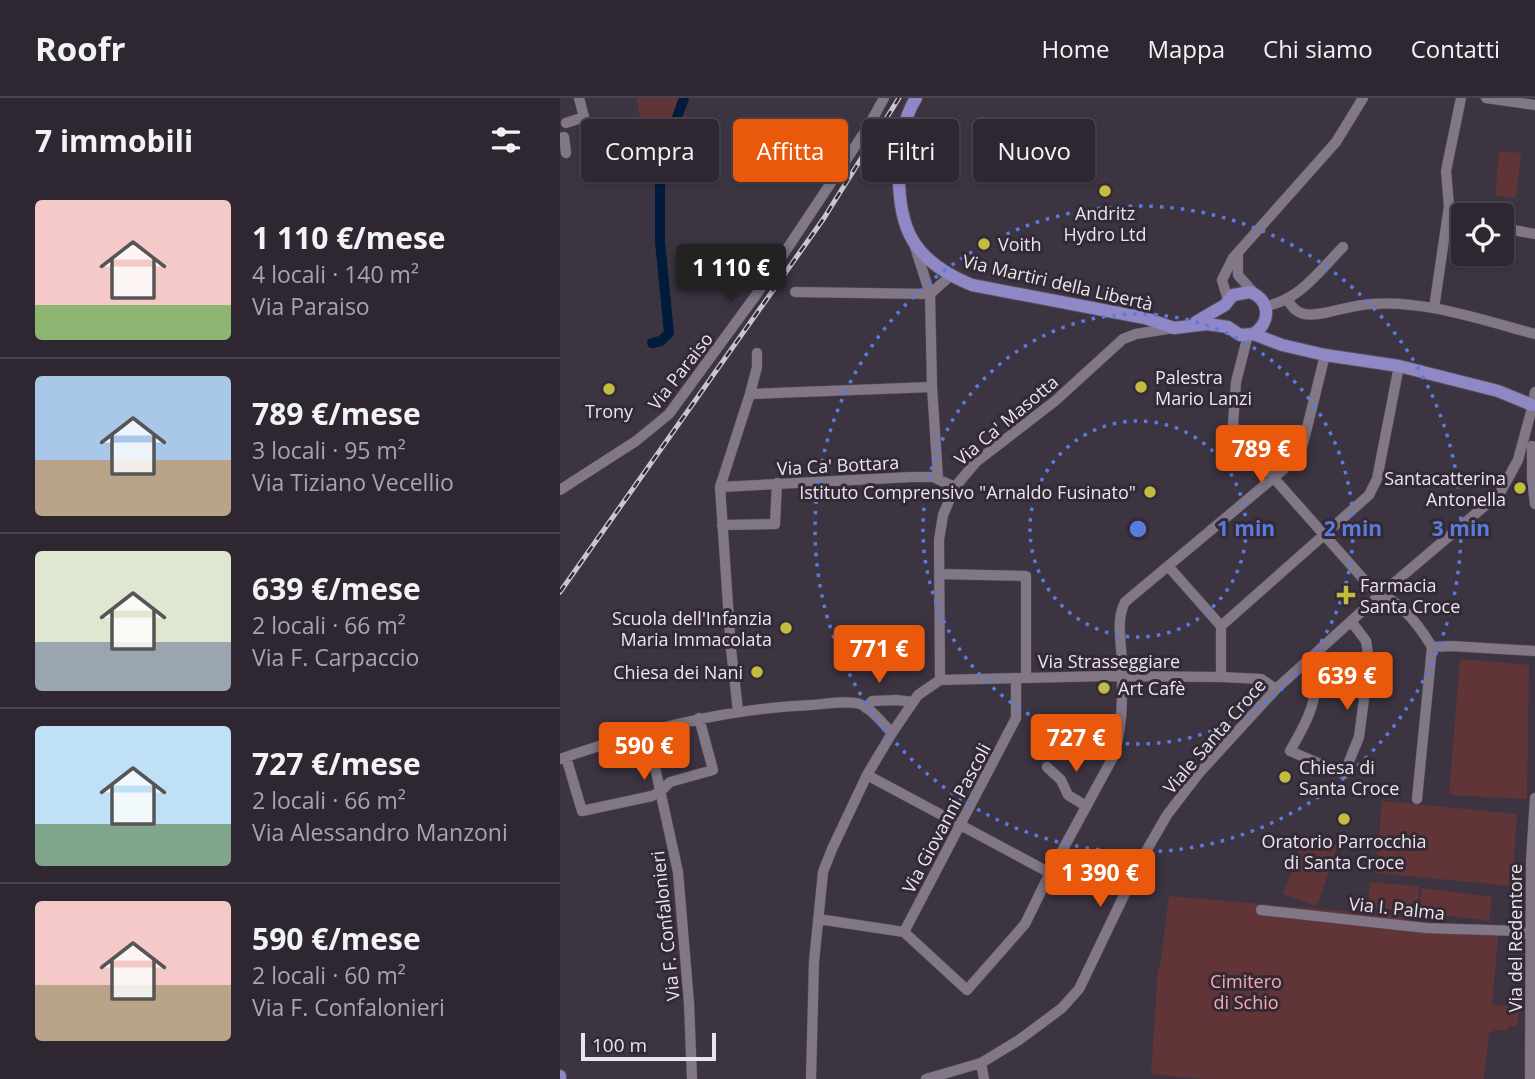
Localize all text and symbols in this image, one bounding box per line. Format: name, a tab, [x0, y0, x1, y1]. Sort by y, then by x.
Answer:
text: Roofr	[35, 26, 125, 71]
text: Home	[1042, 32, 1109, 65]
text: Mappa	[1147, 32, 1225, 65]
text: Chi siamo	[1263, 32, 1373, 65]
text: Contatti	[1411, 32, 1500, 65]
chip: Compra	[581, 119, 719, 182]
chip: Affitta	[733, 119, 848, 182]
chip: Filtri	[862, 119, 959, 182]
chip: Nuovo	[973, 119, 1095, 182]
text: 7 immobili	[35, 120, 193, 161]
icon: filters	[487, 121, 525, 159]
marker: Andritz Hydro Ltd	[1097, 183, 1113, 199]
place label: Andritz Hydro Ltd	[1064, 201, 1147, 246]
map controls	[1451, 203, 1514, 266]
button: locate	[1451, 203, 1514, 266]
text: 1 110 €/mese	[252, 217, 446, 258]
icon: home	[91, 228, 175, 312]
place label: Voith	[998, 232, 1042, 256]
marker: Voith	[976, 236, 992, 252]
pin: 1 110 €	[666, 244, 796, 304]
street label: Via Martiri della Libertà	[960, 248, 1156, 316]
text: 1 110 €	[692, 251, 770, 283]
text: 4 locali · 140 m²	[252, 258, 419, 290]
text: Via Paraiso	[252, 290, 370, 322]
street label: Via Paraiso	[642, 327, 718, 415]
place label: Palestra Mario Lanzi	[1155, 365, 1252, 410]
street label: Via Ca' Masotta	[949, 370, 1063, 470]
marker: Palestra Mario Lanzi	[1133, 379, 1149, 395]
marker: Trony	[601, 381, 617, 397]
text: 789 €/mese	[252, 393, 421, 434]
place label: Trony	[585, 399, 634, 423]
icon: home	[91, 404, 175, 488]
pin: 789 €	[1212, 426, 1310, 485]
text: 789 €	[1232, 432, 1290, 464]
text: 3 locali · 95 m²	[252, 434, 406, 466]
street label: Via Ca' Bottara	[776, 450, 900, 480]
text: Via Tiziano Vecellio	[252, 466, 454, 498]
place label: Santacatterina Antonella	[1384, 466, 1506, 511]
place label: Istituto Comprensivo "Arnaldo Fusinato"	[799, 480, 1136, 504]
marker: Santacatterina Antonella	[1512, 480, 1528, 496]
marker: Istituto Comprensivo "Arnaldo Fusinato"	[1142, 484, 1158, 500]
text: 1 min	[1217, 514, 1275, 542]
text: 2 min	[1324, 514, 1382, 542]
text: 3 min	[1432, 514, 1490, 542]
centre of rings	[1126, 517, 1150, 541]
text: 639 €/mese	[252, 568, 421, 609]
place label: Farmacia Santa Croce	[1360, 573, 1460, 618]
icon: home	[91, 579, 175, 663]
marker: Farmacia Santa Croce	[1338, 587, 1354, 603]
place label: Scuola dell'Infanzia Maria Immacolata	[612, 606, 772, 651]
text: 2 locali · 66 m²	[252, 609, 406, 641]
marker: Scuola dell'Infanzia Maria Immacolata	[778, 620, 794, 636]
pin: 771 €	[830, 626, 928, 685]
text: 771 €	[850, 632, 908, 664]
text: Via F. Carpaccio	[252, 641, 419, 673]
street label: Via Strasseggiare	[1038, 649, 1180, 673]
pin: 639 €	[1298, 652, 1396, 712]
text: 639 €	[1318, 659, 1376, 691]
place label: Chiesa dei Nani	[613, 660, 743, 684]
marker: Chiesa dei Nani	[749, 664, 765, 680]
street label: Viale Santa Croce	[1157, 673, 1271, 799]
place label: Art Cafè	[1118, 676, 1185, 700]
marker: Art Cafè	[1096, 680, 1112, 696]
pin: 727 €	[1027, 714, 1125, 774]
text: 727 €	[1047, 721, 1105, 753]
pin: 590 €	[595, 722, 693, 782]
text: 590 €	[615, 729, 673, 761]
street label: Via Giovanni Pascoli	[896, 739, 996, 897]
text: 727 €/mese	[252, 743, 421, 784]
icon: home	[91, 754, 175, 838]
place label: Chiesa di Santa Croce	[1299, 755, 1399, 800]
marker: Chiesa di Santa Croce	[1277, 769, 1293, 785]
text: 2 locali · 66 m²	[252, 784, 406, 816]
marker: Oratorio Parrocchia di Santa Croce	[1336, 811, 1352, 827]
text: Via Alessandro Manzoni	[252, 816, 508, 848]
place label: Oratorio Parrocchia di Santa Croce	[1261, 829, 1427, 874]
street label: Via F. Confalonieri	[645, 850, 685, 1002]
pin: 1 390 €	[1035, 850, 1165, 909]
text: 1 390 €	[1061, 856, 1139, 888]
street label: Via del Redentore	[1503, 864, 1527, 1012]
street label: Via I. Palma	[1348, 891, 1446, 925]
text: 590 €/mese	[252, 918, 421, 959]
icon: home	[91, 929, 175, 1013]
text: 2 locali · 60 m²	[252, 959, 406, 991]
park label: Cimitero di Schio	[1210, 969, 1282, 1014]
text: Via F. Confalonieri	[252, 991, 445, 1023]
scale bar	[581, 1030, 716, 1062]
text: 100 m	[592, 1032, 647, 1058]

